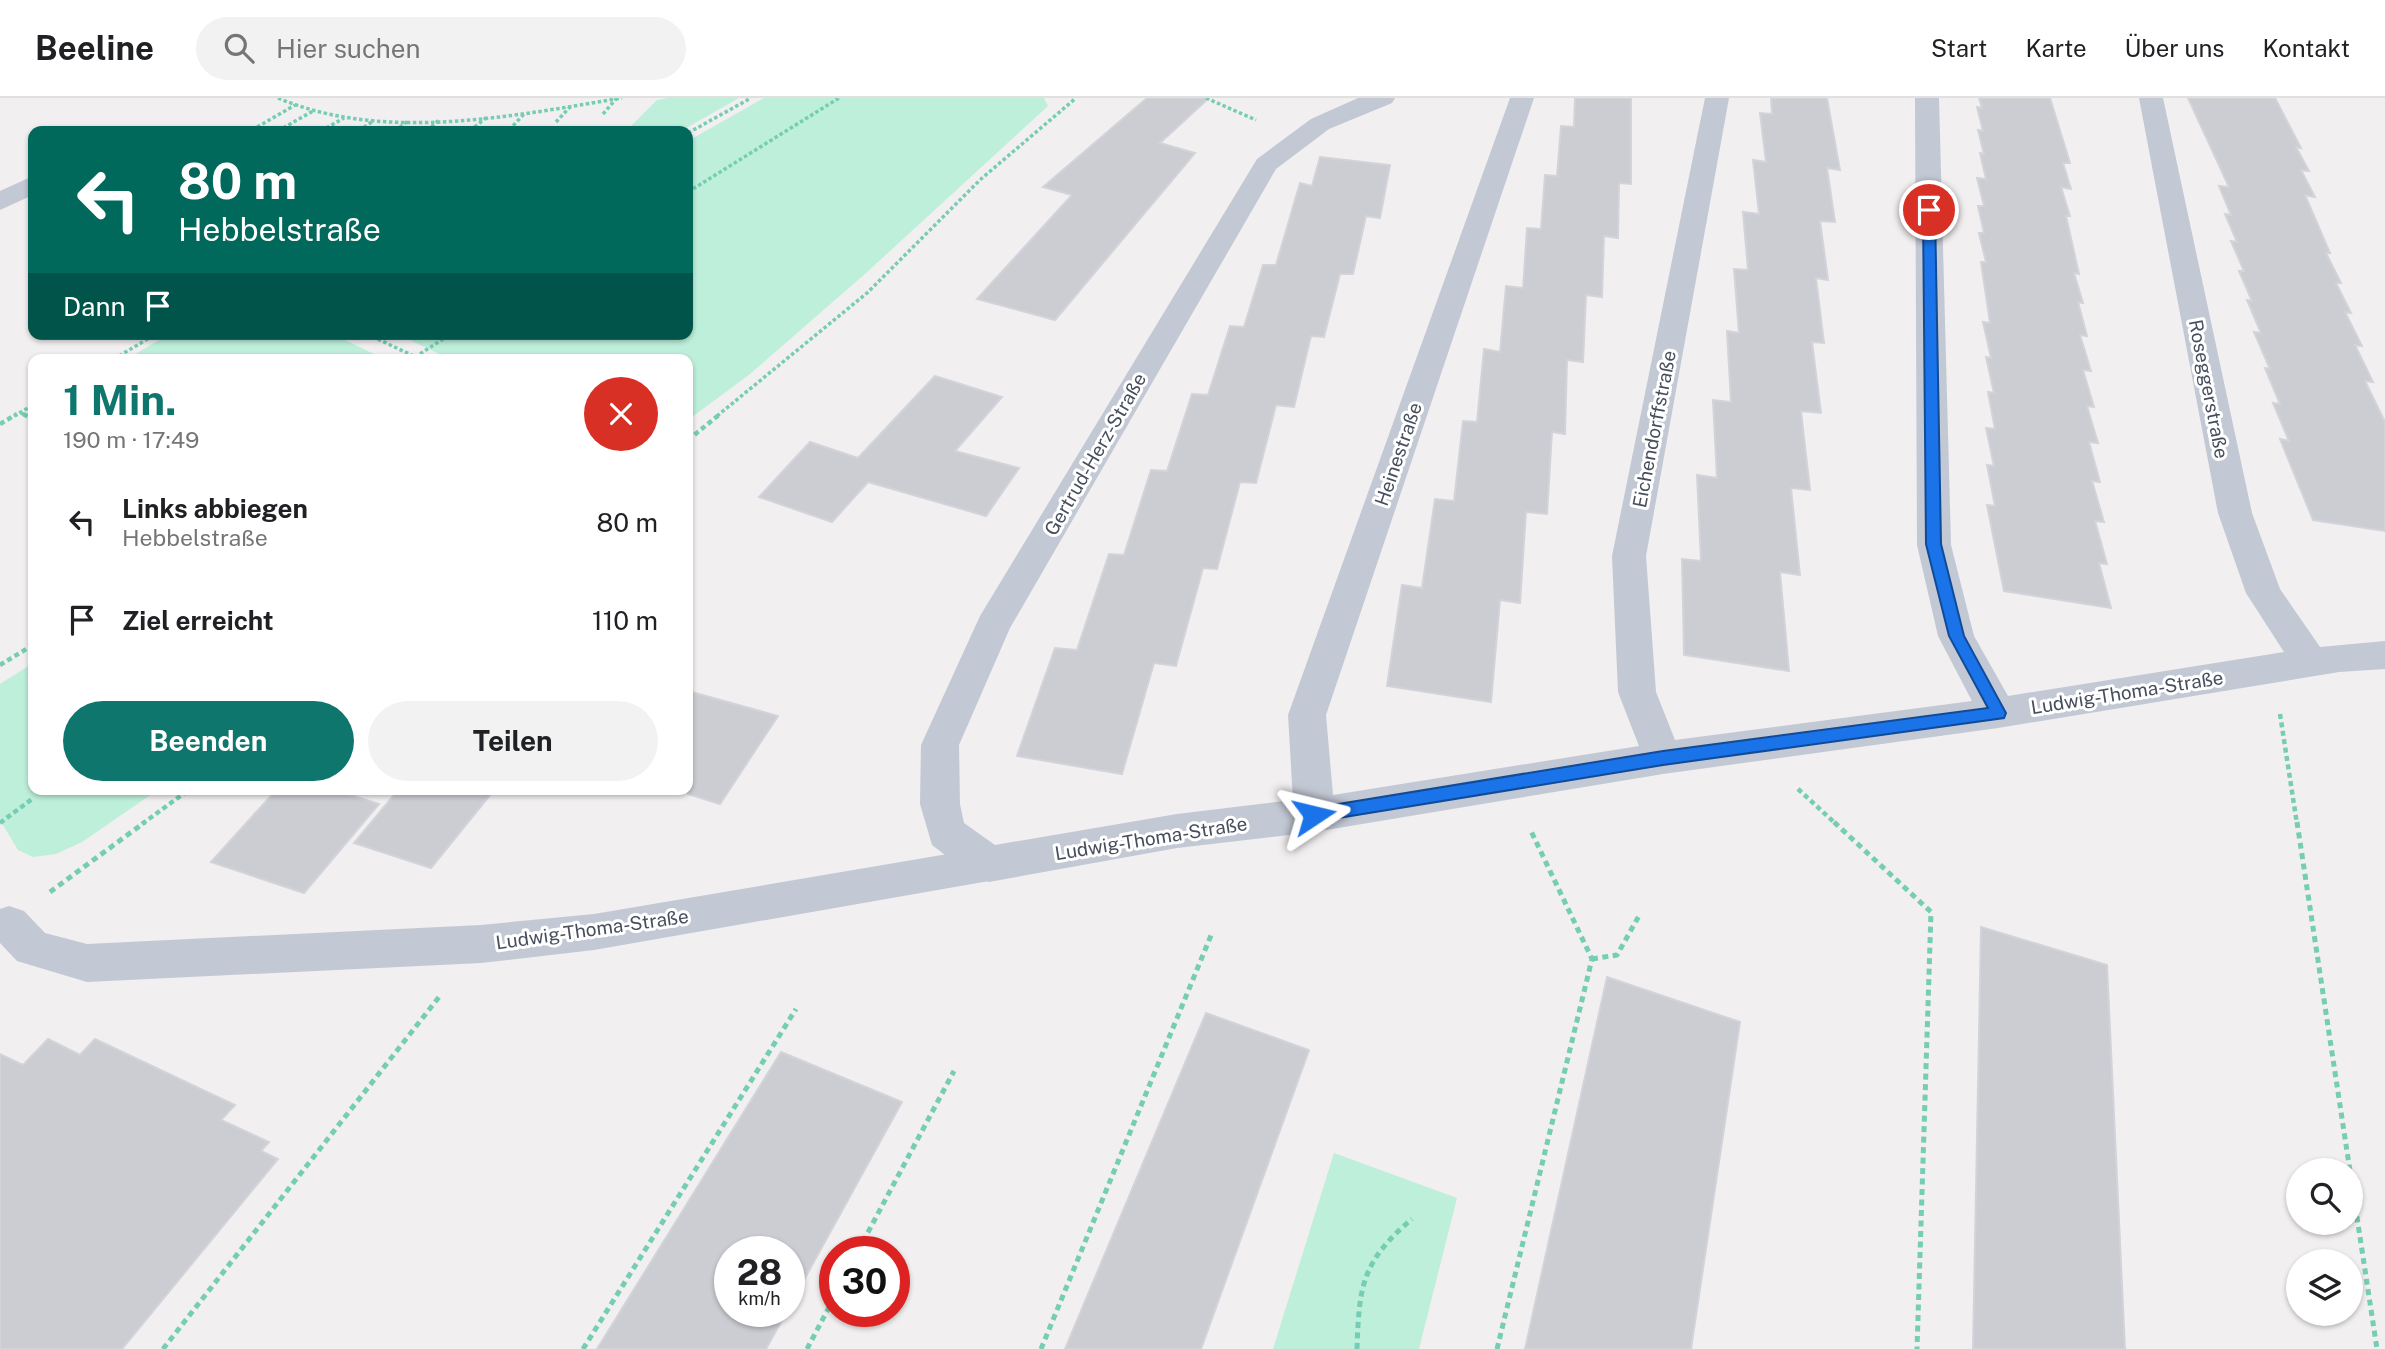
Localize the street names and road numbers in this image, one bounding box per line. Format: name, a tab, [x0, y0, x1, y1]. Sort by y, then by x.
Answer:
street label: Roseggerstraße	[2185, 318, 2233, 460]
street label: Eichendorffstraße	[1628, 349, 1680, 509]
street label: Gertrud-Herz-Straße	[1040, 369, 1150, 539]
street label: Heinestraße	[1370, 399, 1426, 509]
street label: Ludwig-Thoma-Straße	[2029, 666, 2225, 718]
street label: Ludwig-Thoma-Straße	[1053, 812, 1249, 864]
street label: Ludwig-Thoma-Straße	[494, 905, 690, 953]

